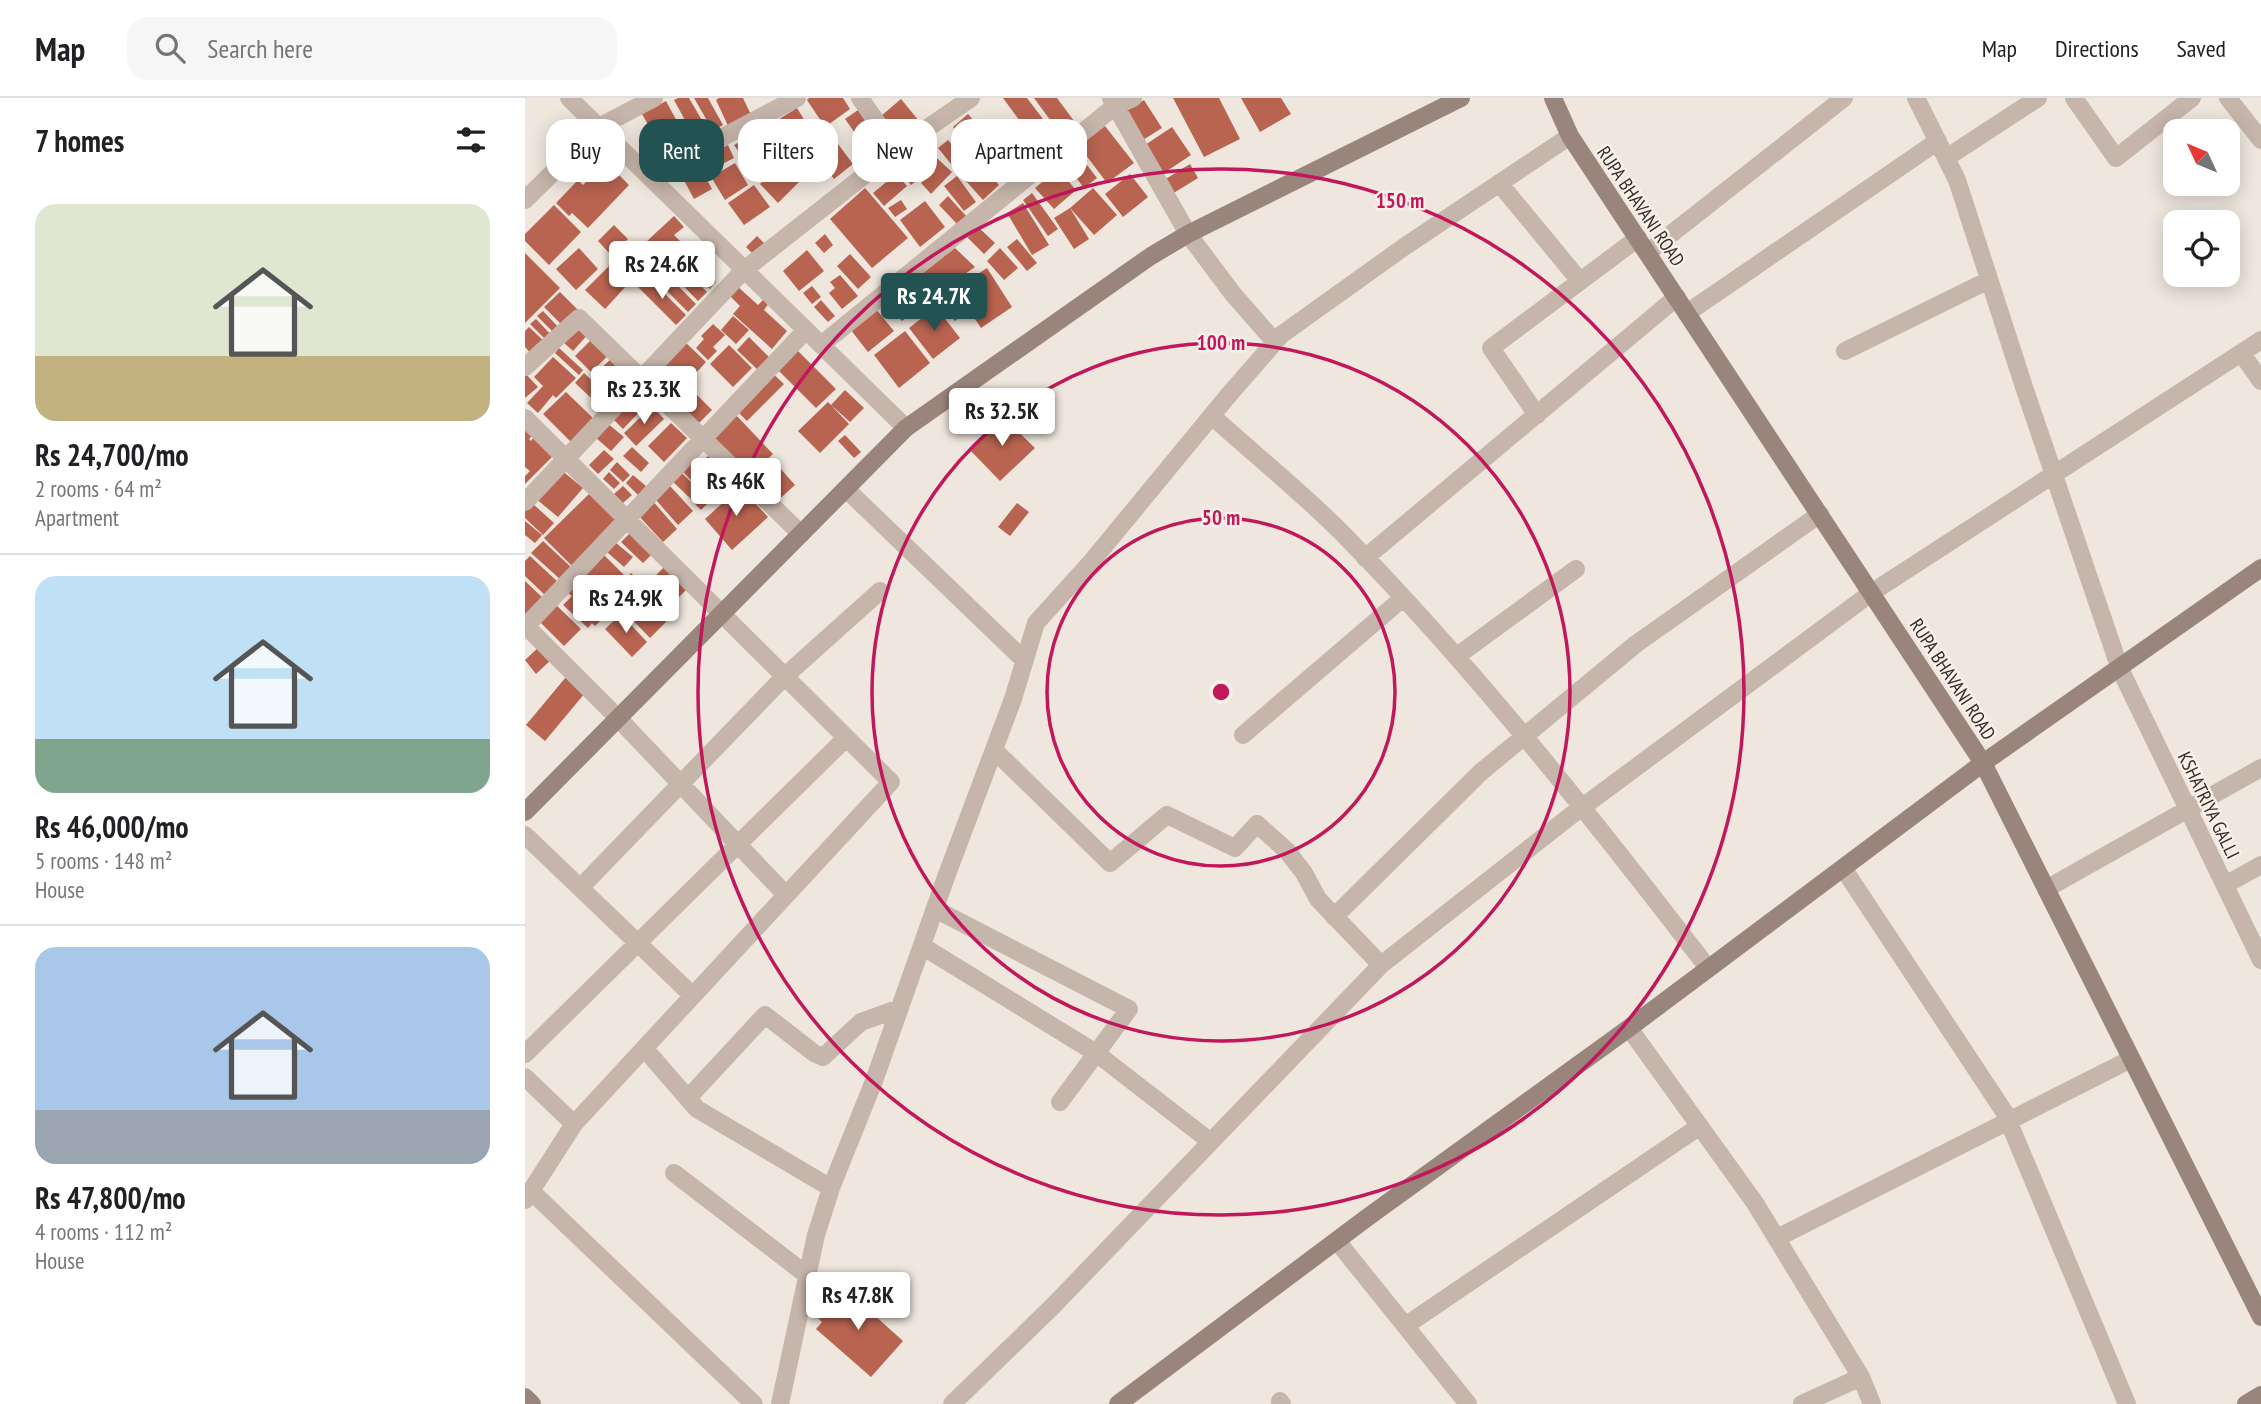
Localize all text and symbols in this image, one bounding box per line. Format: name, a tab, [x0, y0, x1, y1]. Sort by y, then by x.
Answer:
search box	[127, 17, 617, 80]
text: Map	[35, 27, 85, 70]
icon: search	[151, 29, 189, 67]
text: Search here	[207, 32, 313, 65]
text: Map	[1982, 33, 2017, 64]
text: Directions	[2055, 33, 2139, 64]
text: Saved	[2177, 33, 2226, 64]
chip: Buy	[546, 119, 625, 182]
chip: Rent	[639, 119, 724, 182]
chip: Filters	[738, 119, 838, 182]
chip: New	[852, 119, 937, 182]
chip: Apartment	[951, 119, 1087, 182]
north arrow	[2163, 119, 2240, 196]
map controls	[2163, 119, 2240, 287]
text: 7 homes	[35, 121, 124, 160]
icon: filters	[452, 121, 490, 159]
street label: RUPA BHAVANI ROAD	[1592, 141, 1690, 271]
text: 150 m	[1376, 187, 1424, 214]
button: locate	[2163, 210, 2240, 287]
pin: Rs 24.6K	[590, 242, 734, 301]
icon: home	[200, 249, 326, 375]
text: Rs 24.6K	[625, 249, 699, 278]
pin: Rs 24.7K	[862, 274, 1006, 333]
text: Rs 24.7K	[897, 281, 971, 310]
text: 100 m	[1197, 329, 1245, 356]
pin: Rs 23.3K	[572, 366, 716, 426]
text: Rs 23.3K	[607, 374, 681, 403]
pin: Rs 32.5K	[930, 388, 1074, 448]
text: Rs 32.5K	[965, 396, 1039, 425]
text: Rs 24,700/mo	[35, 435, 189, 474]
pin: Rs 46K	[679, 458, 793, 518]
text: Rs 46K	[707, 466, 765, 495]
text: 2 rooms · 64 m²	[35, 474, 162, 503]
text: Apartment	[35, 503, 119, 532]
text: 50 m	[1202, 504, 1240, 531]
pin: Rs 24.9K	[554, 575, 698, 635]
text: Rs 24.9K	[589, 583, 663, 612]
street label: RUPA BHAVANI ROAD	[1905, 614, 2001, 744]
icon: home	[200, 621, 326, 747]
centre of rings	[1209, 680, 1233, 704]
street label: KSHATRIYA GALLI	[2173, 748, 2245, 862]
text: Rs 46,000/mo	[35, 807, 189, 846]
text: 5 rooms · 148 m²	[35, 846, 172, 875]
text: House	[35, 875, 85, 904]
icon: home	[200, 992, 326, 1118]
text: Rs 47,800/mo	[35, 1178, 186, 1217]
text: 4 rooms · 112 m²	[35, 1217, 172, 1246]
text: House	[35, 1246, 85, 1275]
pin: Rs 47.8K	[786, 1272, 930, 1332]
text: Rs 47.8K	[822, 1280, 894, 1309]

